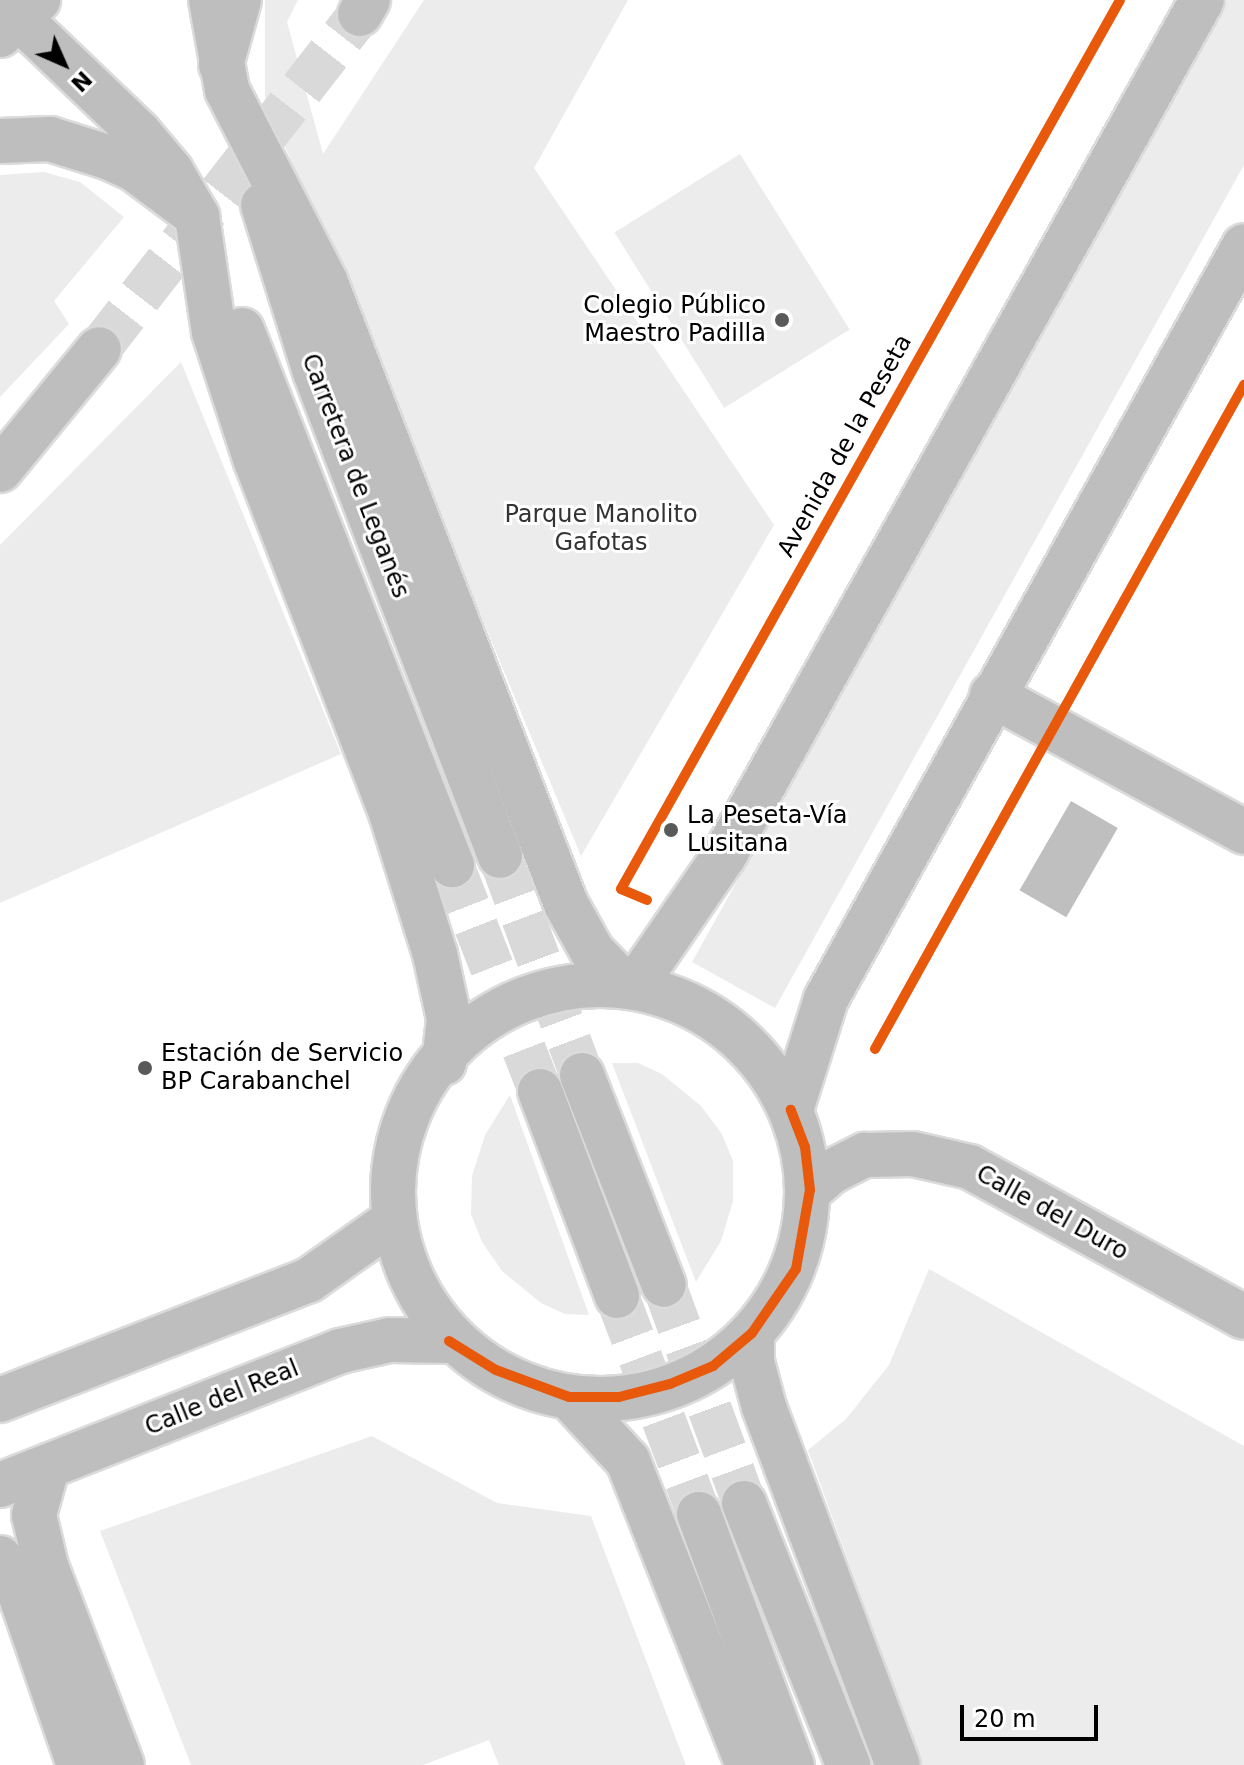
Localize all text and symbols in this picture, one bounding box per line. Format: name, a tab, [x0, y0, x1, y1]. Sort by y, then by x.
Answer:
north arrow	[24, 24, 104, 104]
text: N	[66, 66, 97, 97]
place label: Colegio Público Maestro Padilla	[583, 292, 766, 348]
marker: Colegio Público Maestro Padilla	[773, 311, 791, 329]
street label: Avenida de la Peseta	[772, 330, 918, 562]
street label: Carretera de Leganés	[295, 350, 415, 602]
park label: Parque Manolito Gafotas	[504, 501, 698, 557]
place label: La Peseta-Vía Lusitana	[687, 802, 848, 858]
marker: La Peseta-Vía Lusitana	[662, 821, 680, 839]
place label: Estación de Servicio BP Carabanchel	[161, 1040, 403, 1096]
marker: Estación de Servicio BP Carabanchel	[136, 1059, 154, 1077]
street label: Calle del Duro	[971, 1159, 1133, 1267]
street label: Calle del Real	[141, 1354, 303, 1442]
scale bar	[964, 1689, 1102, 1739]
text: 20 m	[974, 1705, 1036, 1733]

